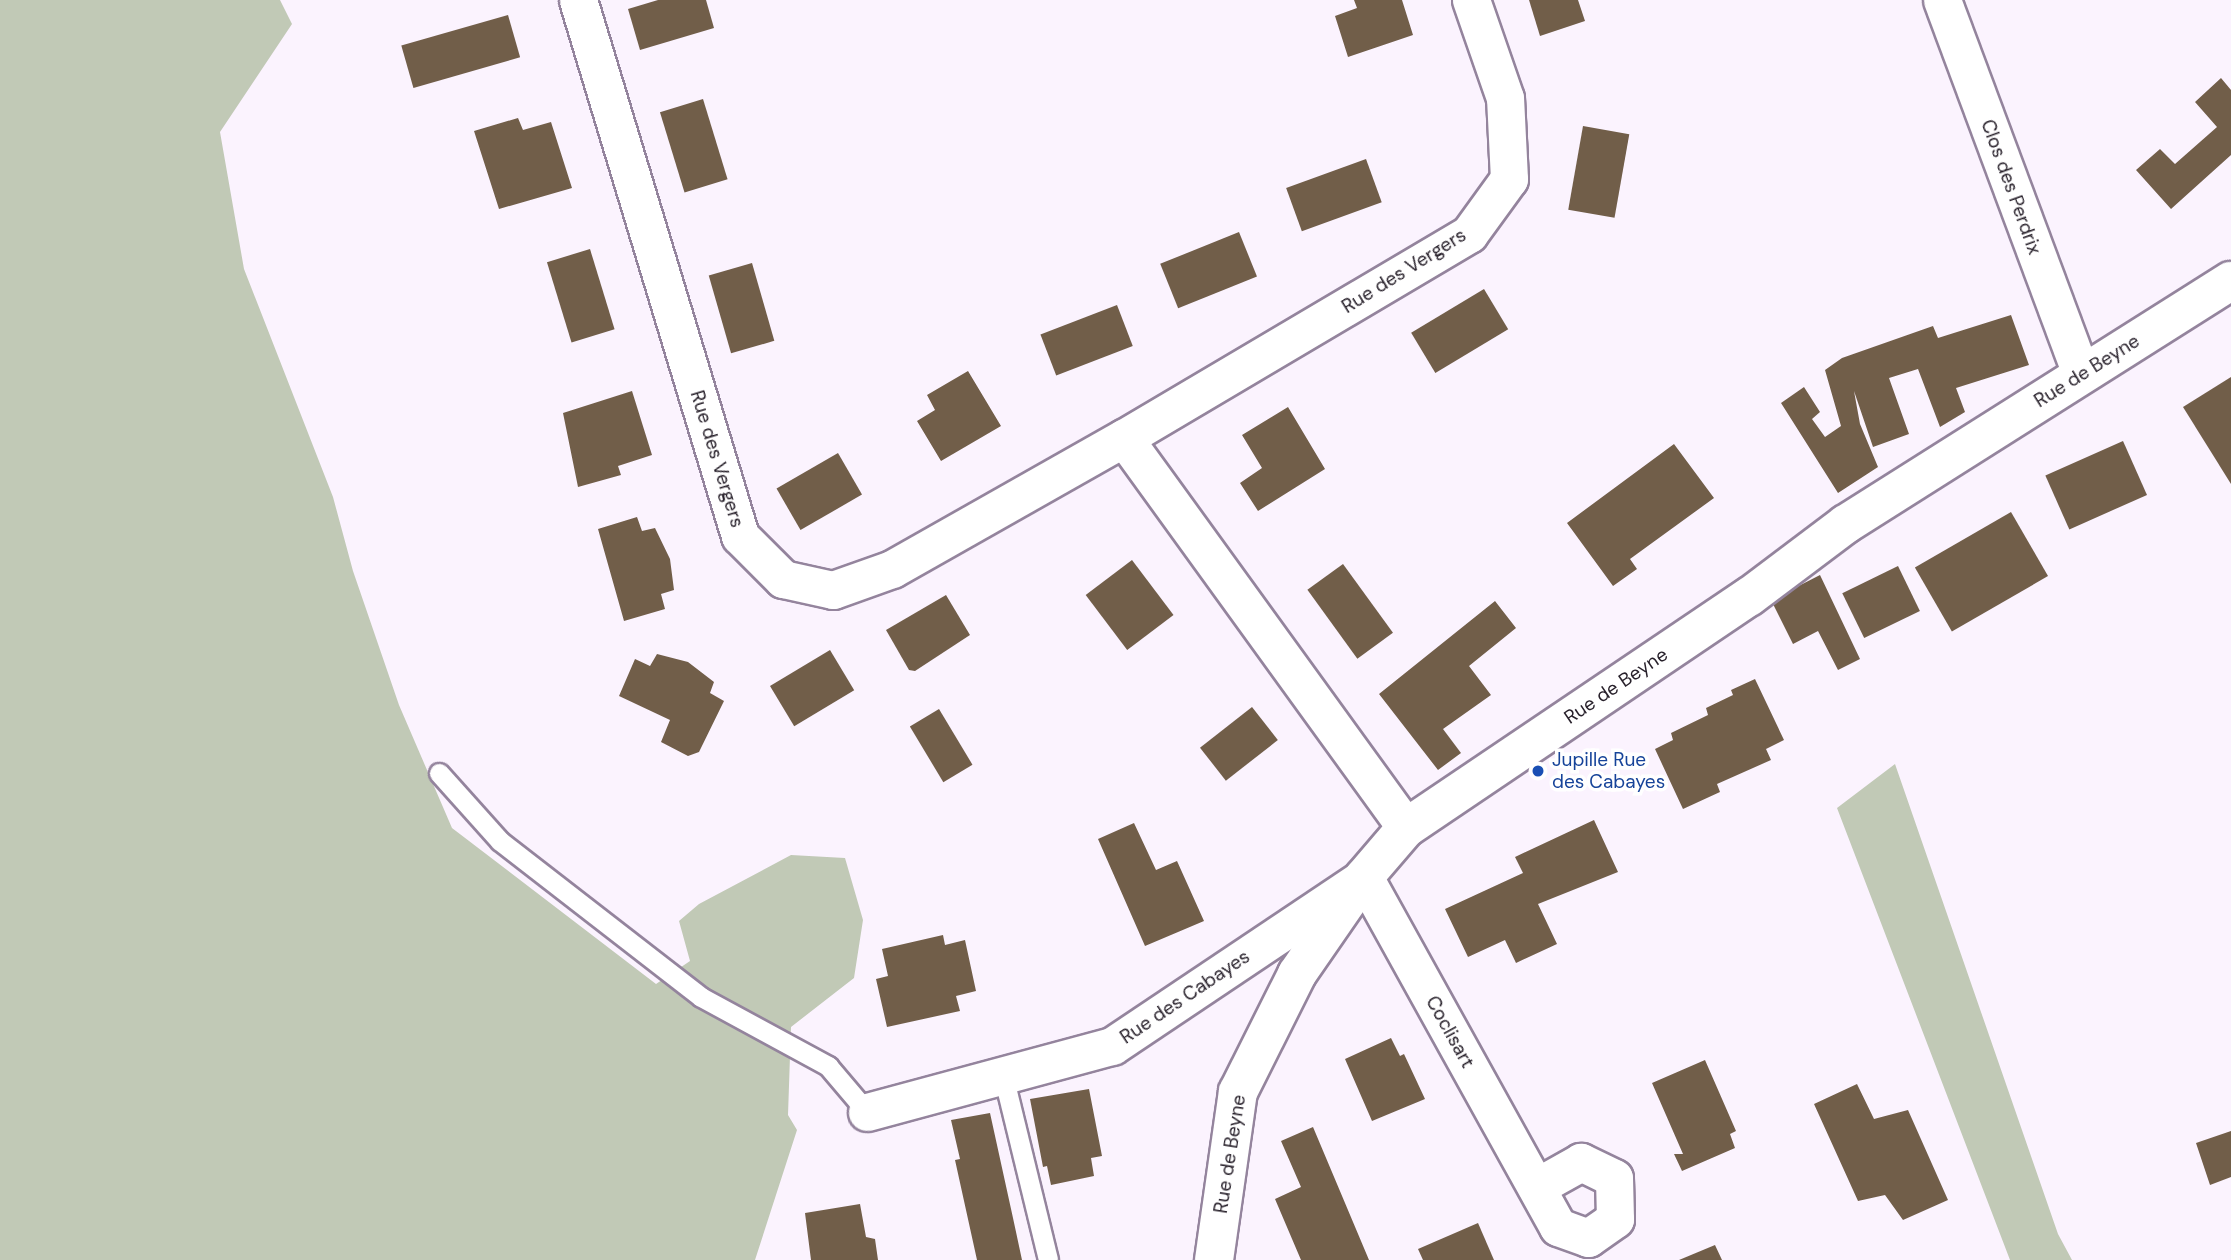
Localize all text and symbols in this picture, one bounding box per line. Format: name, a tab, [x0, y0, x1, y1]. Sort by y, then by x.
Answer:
street label: Clos des Perdrix	[1976, 116, 2046, 258]
street label: Rue des Vergers	[1338, 224, 1470, 318]
street label: Rue de Beyne	[2030, 330, 2144, 412]
street label: Rue des Vergers	[685, 388, 749, 530]
street label: Rue de Beyne	[1560, 643, 1672, 729]
place label: Jupille Rue des Cabayes	[1552, 749, 1665, 793]
marker: Jupille Rue des Cabayes	[1530, 763, 1546, 779]
street label: Rue des Cabayes	[1116, 945, 1254, 1049]
street label: Coclisart	[1421, 992, 1479, 1072]
street label: Rue de Beyne	[1209, 1093, 1251, 1215]

